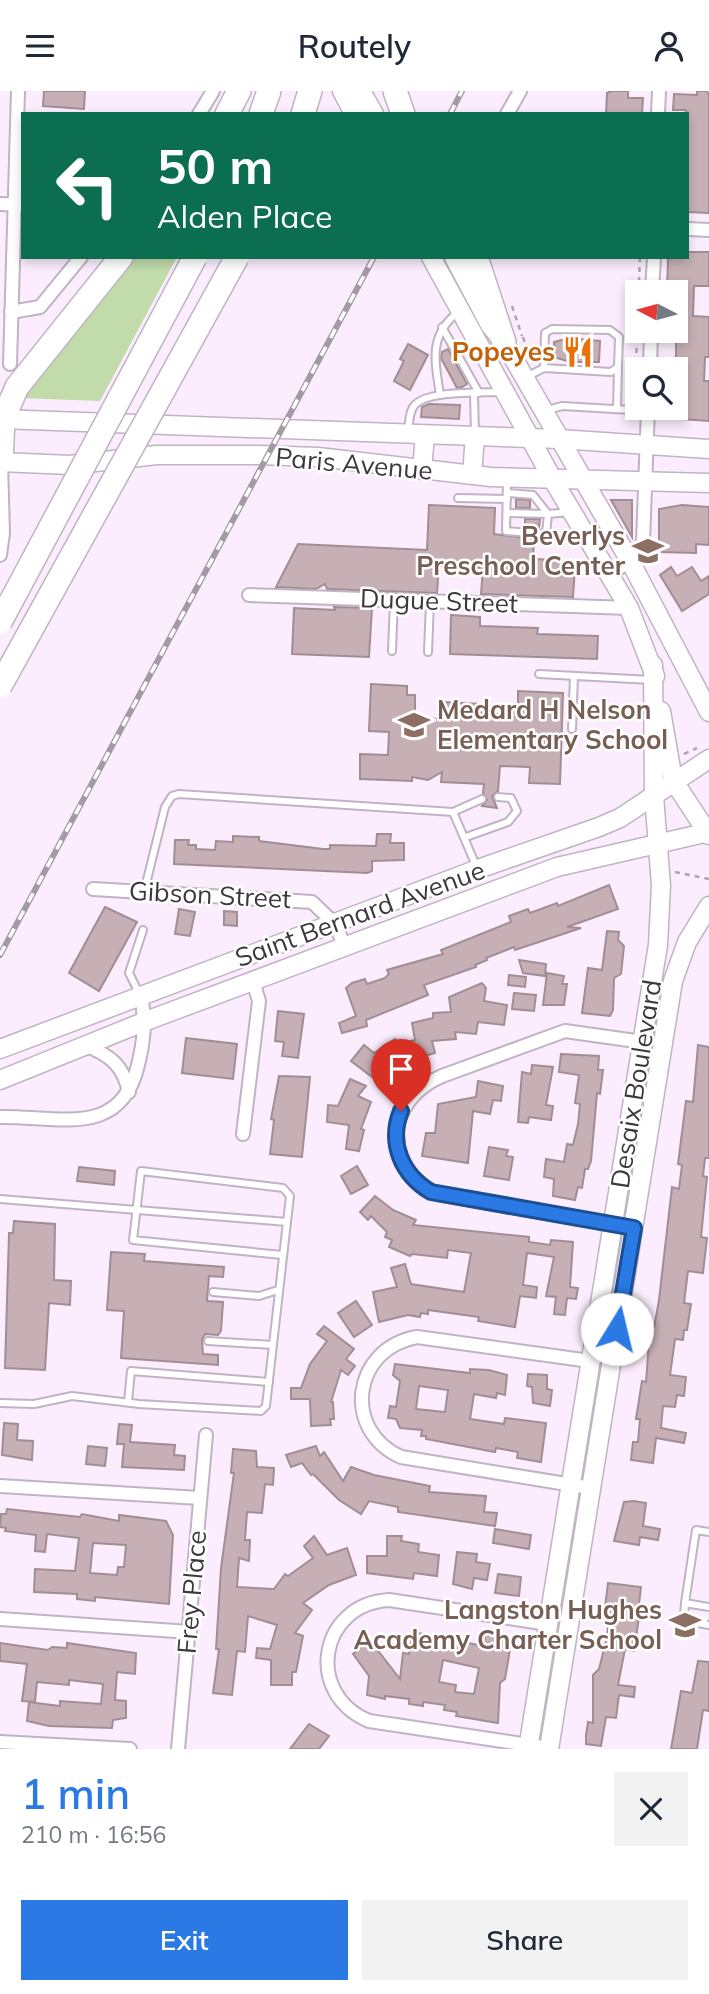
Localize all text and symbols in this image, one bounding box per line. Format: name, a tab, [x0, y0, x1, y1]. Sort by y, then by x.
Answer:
text: Routely	[298, 26, 411, 66]
icon: menu	[21, 27, 59, 65]
icon: person	[650, 27, 688, 65]
text: 50 m	[157, 135, 273, 196]
icon: left	[42, 140, 133, 231]
text: Alden Place	[157, 196, 332, 236]
north arrow	[625, 280, 688, 343]
map controls	[625, 280, 688, 420]
place label: Popeyes	[452, 335, 555, 368]
restaurant icon: Popeyes	[561, 335, 595, 369]
button: search	[625, 357, 688, 420]
street label: Paris Avenue	[274, 440, 434, 487]
place label: Beverlys Preschool Center	[416, 519, 626, 582]
school or university icon: Beverlys Preschool Center	[631, 534, 665, 568]
street label: Dugue Street	[360, 581, 519, 620]
place label: Medard H Nelson Elementary School	[437, 693, 668, 756]
school or university icon: Medard H Nelson Elementary School	[397, 708, 431, 742]
street label: Saint Bernard Avenue	[230, 853, 489, 974]
street label: Gibson Street	[128, 874, 292, 915]
street label: Desaix Boulevard	[603, 977, 668, 1191]
pin	[371, 1039, 431, 1111]
icon: arrive	[382, 1050, 420, 1088]
position arrow	[580, 1292, 654, 1366]
street label: Frey Place	[170, 1529, 213, 1655]
place label: Langston Hughes Academy Charter School	[354, 1593, 662, 1656]
school or university icon: Langston Hughes Academy Charter School	[668, 1608, 702, 1642]
text: 1 min	[21, 1767, 130, 1820]
button: close	[614, 1772, 688, 1846]
text: 210 m · 16:56	[21, 1820, 166, 1849]
button: Exit	[21, 1900, 348, 1980]
button: Share	[362, 1900, 688, 1980]

